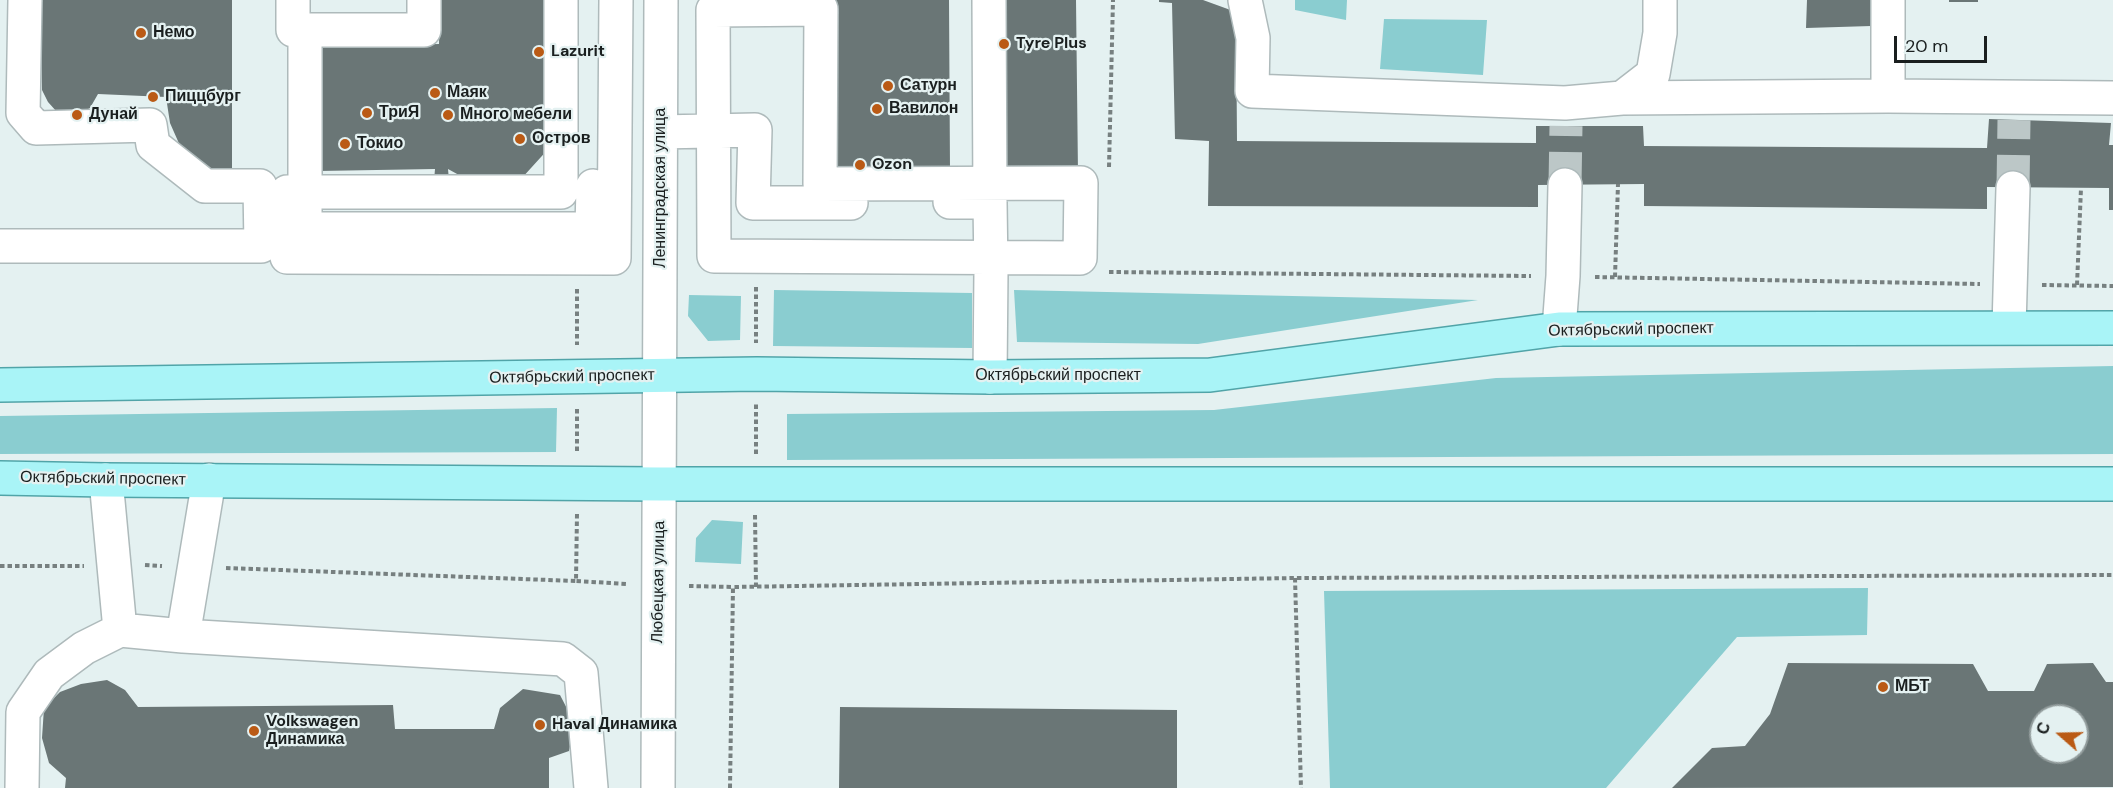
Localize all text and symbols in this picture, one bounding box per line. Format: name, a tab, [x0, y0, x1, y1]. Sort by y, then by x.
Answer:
place label: Немо	[153, 23, 195, 43]
scale bar	[1897, 24, 1990, 62]
marker: Немо	[134, 26, 148, 40]
place label: Tyre Plus	[1016, 34, 1087, 54]
text: 20 m	[1905, 34, 1948, 58]
marker: Tyre Plus	[997, 37, 1011, 51]
place label: Lazurit	[551, 42, 605, 62]
marker: Lazurit	[532, 45, 546, 59]
place label: Сатурн	[900, 76, 957, 96]
marker: Сатурн	[881, 79, 895, 93]
place label: Маяк	[447, 83, 487, 103]
marker: Маяк	[428, 86, 442, 100]
place label: Пиццбург	[165, 87, 241, 107]
marker: Пиццбург	[146, 90, 160, 104]
place label: Вавилон	[889, 99, 959, 119]
marker: Вавилон	[870, 102, 884, 116]
place label: ТриЯ	[379, 103, 419, 123]
place label: Дунай	[89, 105, 138, 125]
place label: Много мебели	[460, 105, 572, 125]
marker: ТриЯ	[360, 106, 374, 120]
marker: Дунай	[70, 108, 84, 122]
marker: Много мебели	[441, 108, 455, 122]
street label: Ленинградская улица	[651, 108, 671, 268]
place label: Остров	[532, 129, 591, 149]
marker: Остров	[513, 132, 527, 146]
place label: Токио	[357, 134, 403, 154]
marker: Токио	[338, 137, 352, 151]
place label: Ozon	[872, 155, 912, 175]
marker: Ozon	[853, 158, 867, 172]
street label: Октябрьский проспект	[1548, 319, 1714, 341]
street label: Октябрьский проспект	[489, 366, 655, 388]
street label: Октябрьский проспект	[975, 366, 1141, 386]
street label: Октябрьский проспект	[20, 468, 186, 490]
street label: Любецкая улица	[648, 520, 670, 644]
place label: МБТ	[1895, 677, 1929, 697]
marker: МБТ	[1876, 680, 1890, 694]
north arrow	[2029, 704, 2089, 764]
place label: Volkswagen Динамика	[266, 712, 358, 750]
place label: Haval Динамика	[552, 715, 677, 735]
marker: Haval Динамика	[533, 718, 547, 732]
text: С	[2032, 719, 2055, 737]
marker: Volkswagen Динамика	[247, 724, 261, 738]

